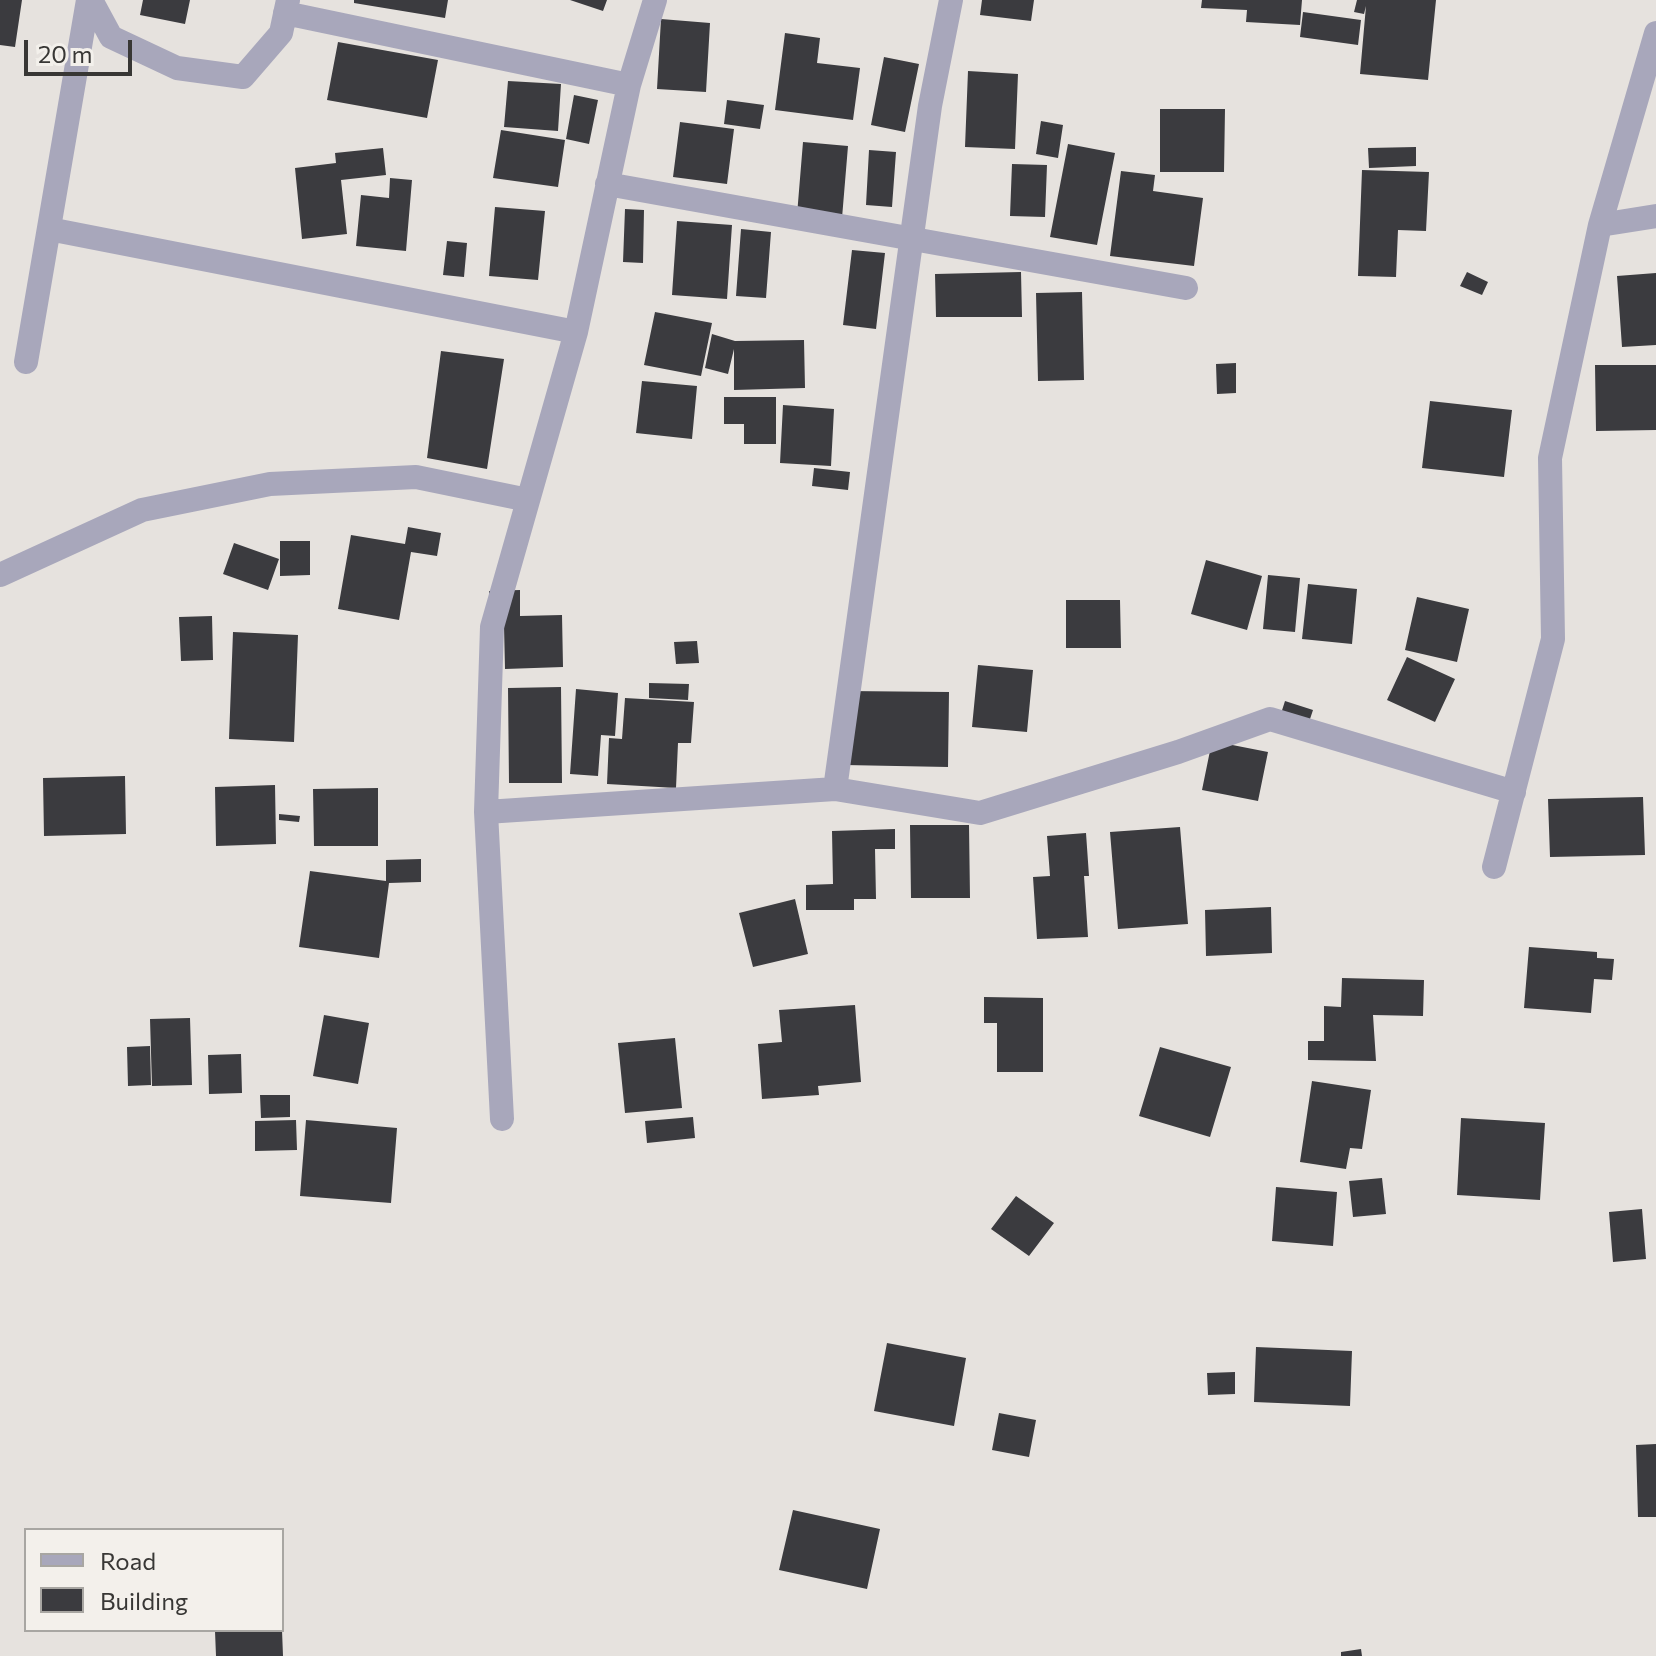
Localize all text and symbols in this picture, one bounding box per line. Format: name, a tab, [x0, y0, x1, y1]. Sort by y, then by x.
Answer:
scale bar	[28, 24, 136, 74]
text: 20 m	[38, 39, 92, 68]
legend	[24, 1528, 284, 1632]
text: Road	[100, 1546, 156, 1575]
text: Building	[100, 1586, 188, 1615]

